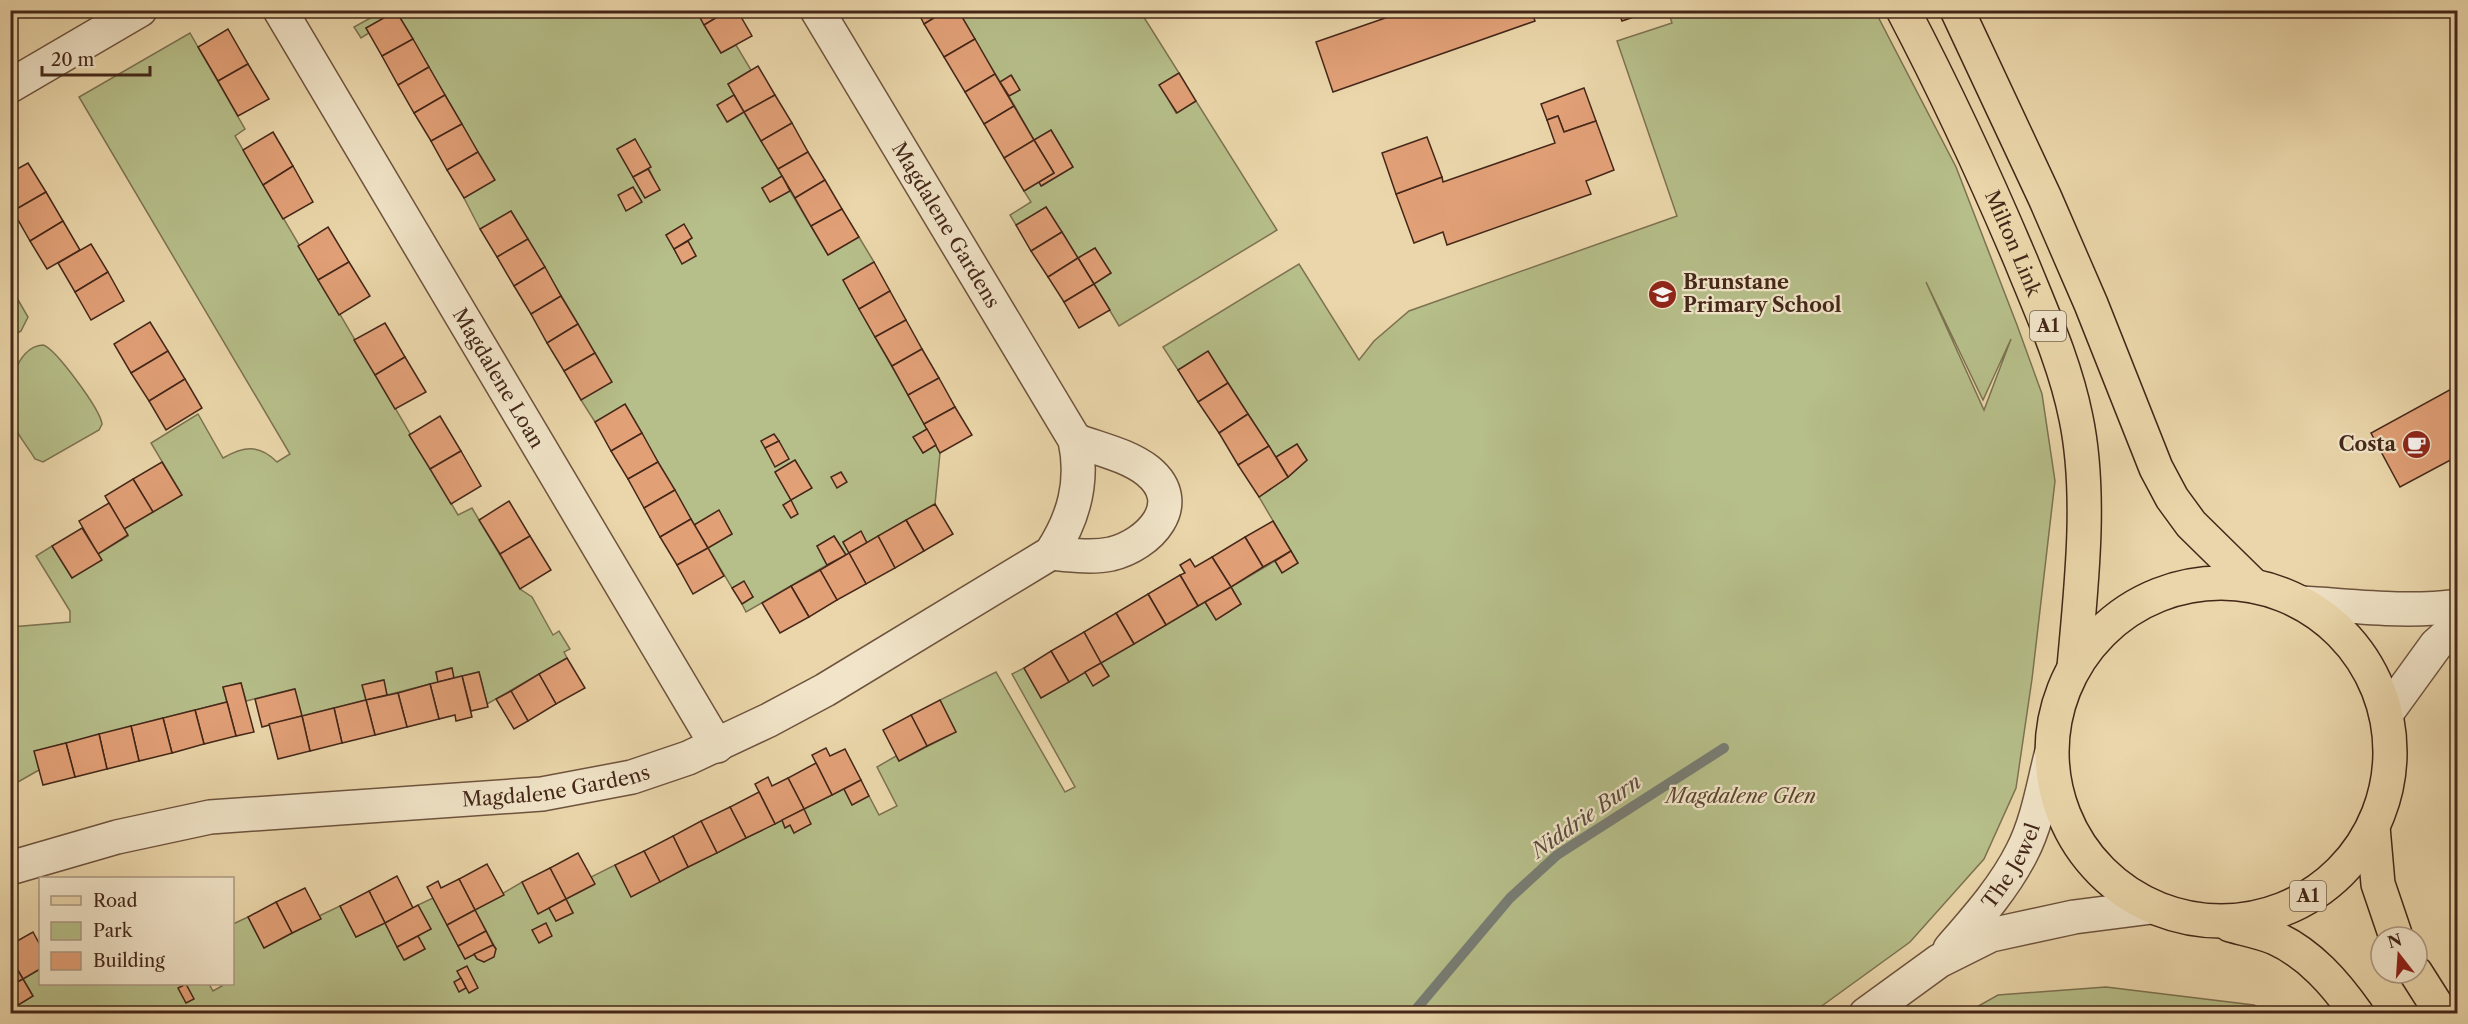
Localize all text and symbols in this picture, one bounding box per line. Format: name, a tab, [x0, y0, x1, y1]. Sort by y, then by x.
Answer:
scale bar	[42, 39, 150, 77]
text: 20 m	[51, 49, 95, 71]
street label: Magdalene Gardens	[887, 138, 1005, 312]
street label: Milton Link	[1980, 187, 2047, 301]
place label: Brunstane Primary School	[1683, 270, 1842, 317]
school or university icon: Brunstane Primary School	[1646, 278, 1678, 310]
street label: Magdalene Loan	[448, 304, 550, 453]
road number: A1	[2030, 311, 2066, 341]
cafe icon: Costa	[2401, 428, 2433, 460]
place label: Costa	[2338, 432, 2396, 456]
street label: Magdalene Gardens	[461, 760, 653, 812]
water label: Niddrie Burn	[1525, 769, 1646, 864]
park label: Magdalene Glen	[1664, 784, 1816, 808]
street label: The Jewel	[1977, 820, 2045, 913]
legend	[39, 877, 234, 985]
road number: A1	[2290, 881, 2326, 911]
text: Road	[93, 890, 138, 912]
text: Park	[93, 920, 134, 942]
north arrow	[2369, 925, 2429, 985]
text: N	[2385, 929, 2404, 952]
text: Building	[93, 950, 165, 972]

